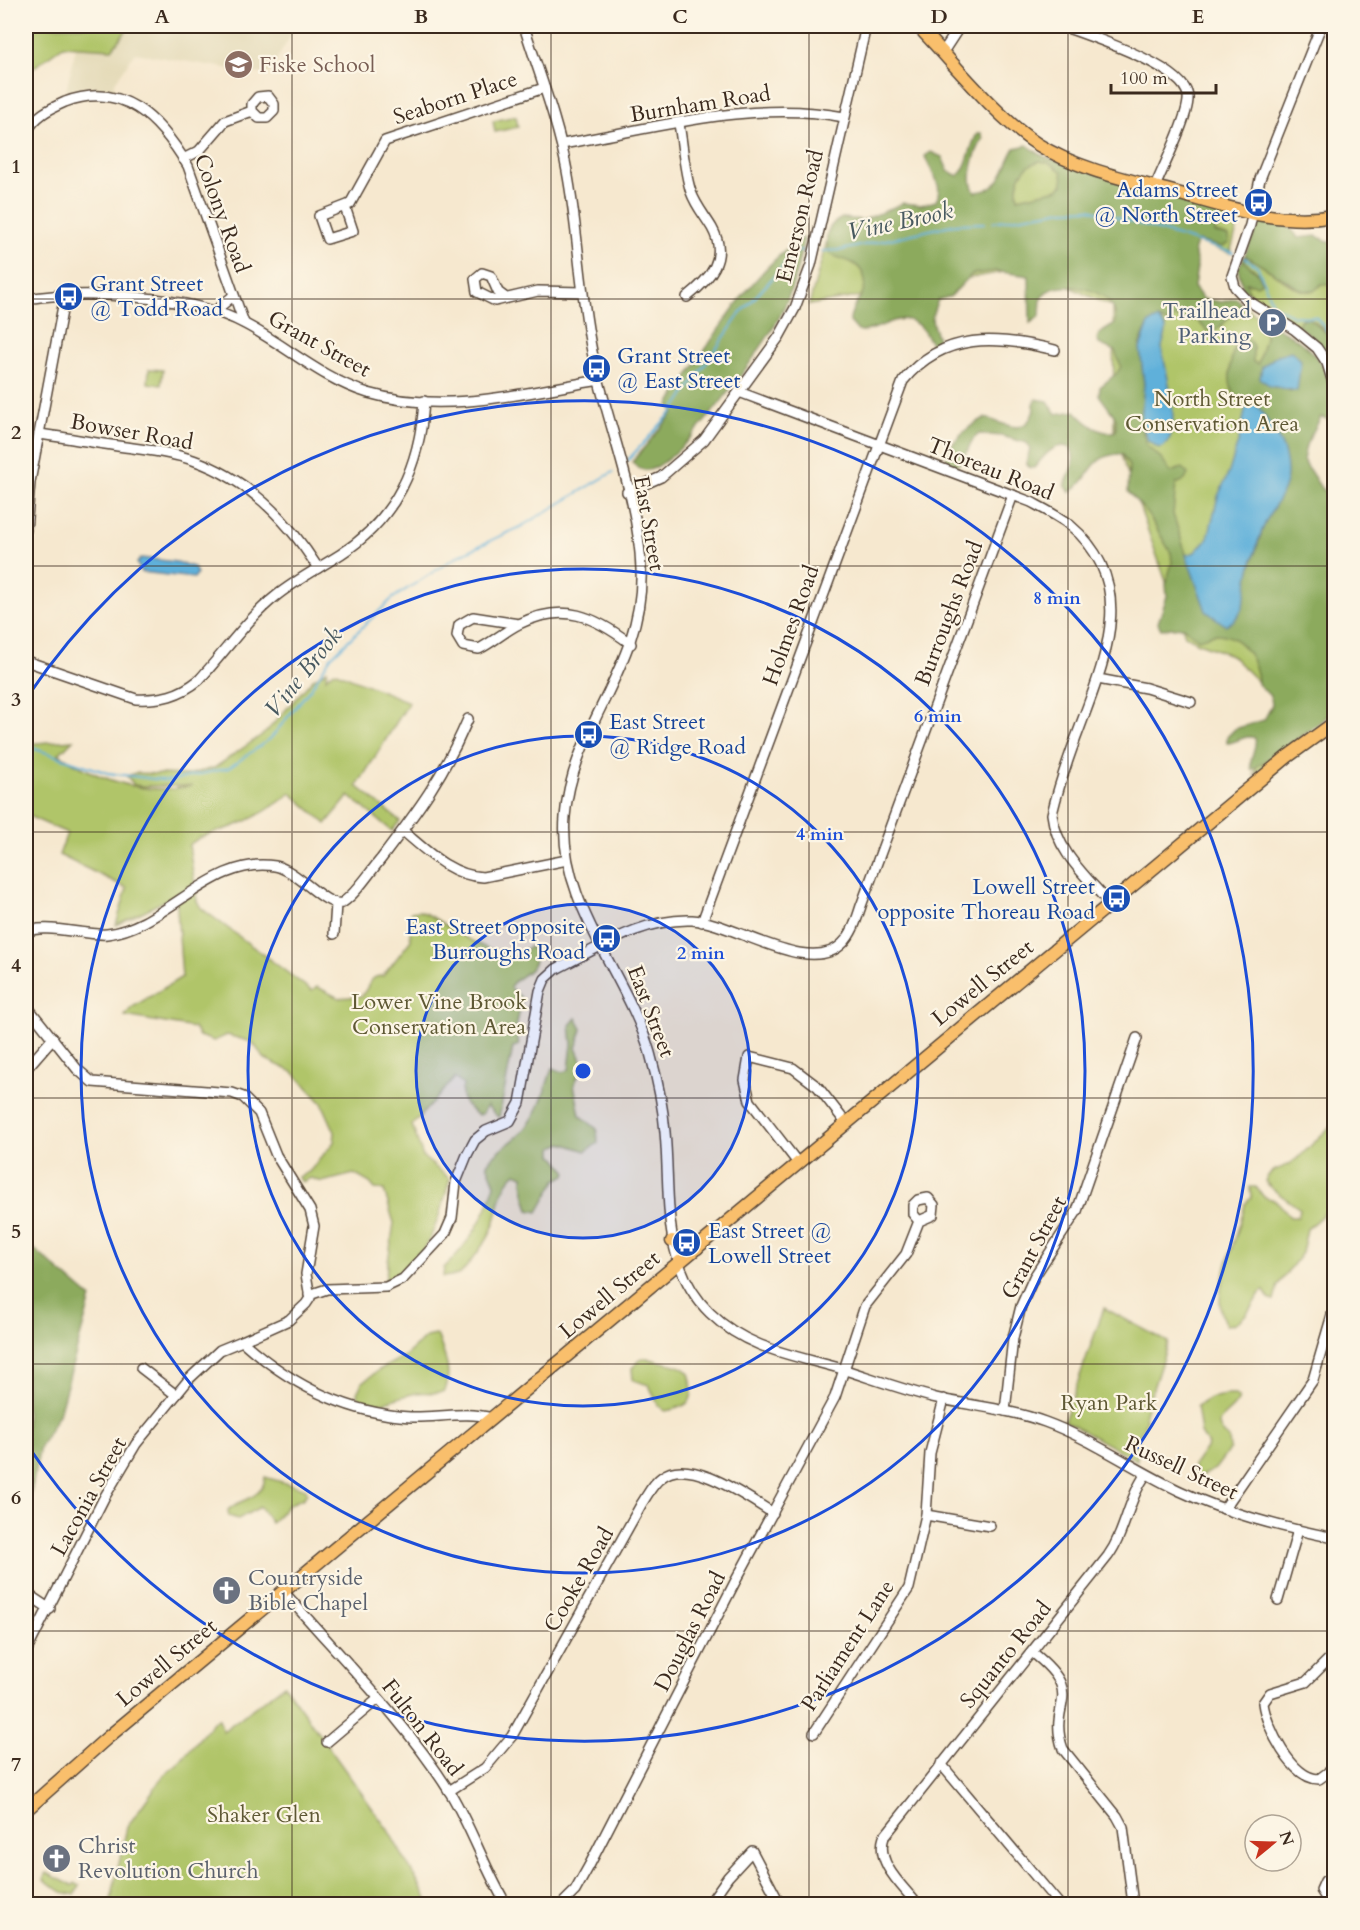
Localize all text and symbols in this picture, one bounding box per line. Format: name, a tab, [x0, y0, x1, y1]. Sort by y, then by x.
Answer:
text: A	[154, 3, 170, 30]
text: B	[414, 3, 428, 30]
text: C	[672, 3, 688, 30]
text: D	[930, 3, 948, 30]
text: E	[1192, 3, 1204, 30]
school or university icon: Fiske School	[222, 48, 254, 80]
place label: Fiske School	[259, 50, 376, 80]
scale bar	[1111, 57, 1216, 95]
street label: Seaborn Place	[389, 64, 521, 132]
text: 100 m	[1120, 66, 1168, 91]
street label: Burnham Road	[628, 78, 773, 130]
street label: Emerson Road	[769, 146, 831, 286]
street label: Colony Road	[187, 150, 258, 277]
text: 1	[11, 153, 21, 180]
place label: Adams Street @ North Street	[1094, 175, 1238, 230]
bus stop icon: Adams Street @ North Street	[1243, 186, 1275, 218]
water label: Vine Brook	[844, 194, 956, 249]
place label: Grant Street @ Todd Road	[90, 269, 223, 324]
bus stop icon: Grant Street @ Todd Road	[53, 280, 85, 312]
place label: Trailhead Parking	[1162, 296, 1252, 351]
street label: Grant Street	[263, 303, 376, 384]
parking icon: Trailhead Parking	[1256, 307, 1288, 339]
place label: Grant Street @ East Street	[617, 341, 741, 396]
bus stop icon: Grant Street @ East Street	[580, 352, 612, 384]
park label: North Street Conservation Area	[1125, 384, 1299, 439]
street label: Bowser Road	[68, 406, 196, 458]
text: 2	[11, 419, 21, 446]
street label: Thoreau Road	[923, 430, 1059, 508]
street label: East Street	[626, 473, 672, 573]
street label: Burroughs Road	[908, 536, 990, 690]
street label: Holmes Road	[755, 561, 827, 690]
text: 8 min	[1033, 586, 1081, 611]
water label: Vine Brook	[257, 620, 350, 725]
text: 3	[11, 686, 21, 713]
text: 6 min	[914, 704, 962, 729]
place label: East Street @ Ridge Road	[609, 707, 746, 762]
bus stop icon: East Street @ Ridge Road	[572, 718, 604, 750]
text: 4 min	[796, 822, 844, 847]
place label: Lowell Street opposite Thoreau Road	[877, 872, 1095, 927]
bus stop icon: Lowell Street opposite Thoreau Road	[1100, 883, 1132, 915]
place label: East Street opposite Burroughs Road	[405, 912, 585, 967]
bus stop icon: East Street opposite Burroughs Road	[590, 923, 622, 955]
street label: Lowell Street	[925, 932, 1040, 1033]
text: 2 min	[677, 941, 725, 966]
text: 4	[11, 952, 21, 979]
street label: East Street	[620, 961, 682, 1062]
park label: Lower Vine Brook Conservation Area	[351, 987, 527, 1042]
centre of rings	[573, 1061, 593, 1081]
street label: Grant Street	[994, 1190, 1074, 1305]
place label: East Street @ Lowell Street	[708, 1216, 832, 1271]
text: 5	[11, 1218, 21, 1245]
bus stop icon: East Street @ Lowell Street	[671, 1227, 703, 1259]
street label: Lowell Street	[553, 1244, 666, 1346]
park label: Ryan Park	[1060, 1388, 1158, 1418]
street label: Russell Street	[1120, 1429, 1243, 1507]
street label: Laconia Street	[44, 1432, 134, 1561]
text: 6	[11, 1484, 21, 1511]
street label: Cooke Road	[537, 1521, 621, 1638]
place label: Countryside Bible Chapel	[248, 1563, 369, 1618]
street label: Douglas Road	[647, 1566, 733, 1697]
church icon: Countryside Bible Chapel	[211, 1574, 243, 1606]
street label: Parliament Lane	[794, 1574, 902, 1717]
street label: Squanto Road	[953, 1594, 1059, 1715]
street label: Lowell Street	[110, 1612, 223, 1714]
street label: Fulton Road	[375, 1673, 470, 1783]
text: 7	[11, 1751, 21, 1778]
park label: Shaker Glen	[207, 1800, 321, 1830]
north arrow	[1243, 1813, 1303, 1873]
text: N	[1274, 1828, 1299, 1849]
place label: Christ Revolution Church	[78, 1831, 258, 1886]
church icon: Christ Revolution Church	[41, 1842, 73, 1874]

